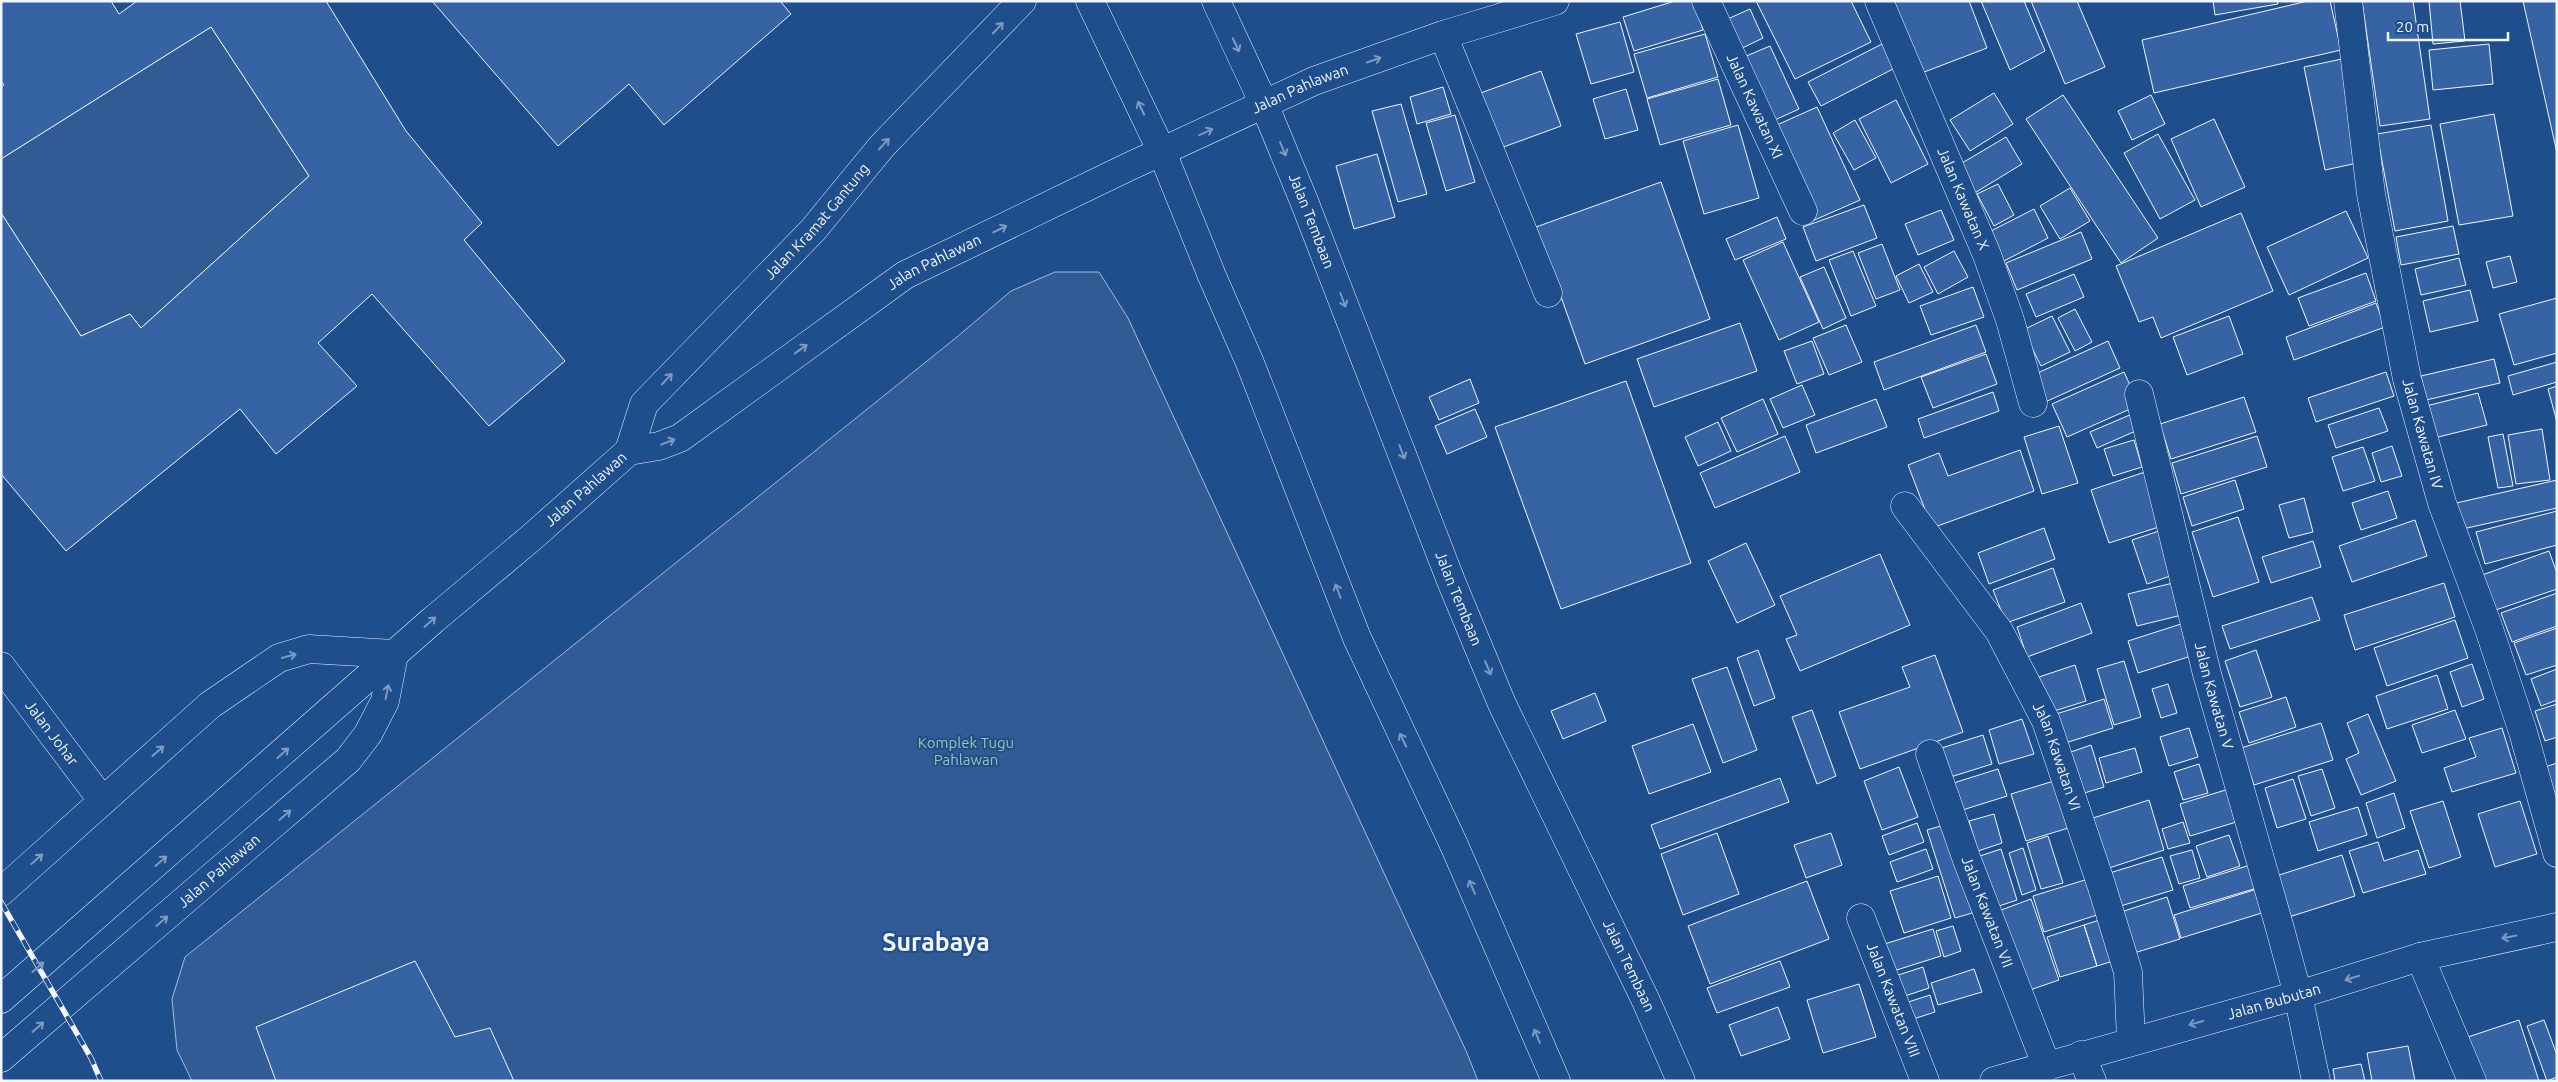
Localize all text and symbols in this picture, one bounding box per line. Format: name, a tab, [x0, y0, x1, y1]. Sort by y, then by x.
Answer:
scale bar	[2388, 10, 2508, 42]
text: 20 m	[2396, 18, 2429, 35]
one-way arrow	[992, 21, 1003, 34]
one-way arrow	[1232, 37, 1242, 52]
street label: Jalan Kawatan XI	[1724, 51, 1787, 161]
one-way arrow	[1366, 55, 1381, 64]
street label: Jalan Pahlawan	[1249, 60, 1350, 117]
one-way arrow	[1135, 101, 1145, 116]
one-way arrow	[1198, 126, 1213, 136]
one-way arrow	[878, 138, 890, 151]
one-way arrow	[1279, 142, 1288, 157]
street label: Jalan Kawatan X	[1934, 145, 1993, 253]
street label: Jalan Kramat Gantung	[761, 160, 872, 283]
street label: Jalan Tembaan	[1286, 171, 1338, 271]
one-way arrow	[992, 224, 1007, 234]
street label: Jalan Pahlawan	[884, 230, 984, 293]
one-way arrow	[1339, 292, 1348, 308]
one-way arrow	[794, 344, 808, 354]
one-way arrow	[661, 373, 673, 385]
street label: Jalan Kawatan IV	[2399, 377, 2447, 491]
one-way arrow	[660, 437, 675, 446]
one-way arrow	[1398, 444, 1407, 459]
street label: Jalan Pahlawan	[541, 448, 630, 530]
street label: Jalan Tembaan	[1432, 549, 1486, 648]
one-way arrow	[1333, 584, 1342, 599]
one-way arrow	[424, 616, 437, 628]
street label: Jalan Kawatan V	[2192, 641, 2237, 752]
one-way arrow	[280, 650, 296, 660]
one-way arrow	[1483, 660, 1493, 675]
one-way arrow	[382, 685, 392, 701]
street label: Jalan Johar	[22, 697, 82, 769]
street label: Jalan Kawatan VI	[2030, 699, 2085, 813]
one-way arrow	[1398, 733, 1407, 748]
park label: Komplek Tugu Pahlawan	[918, 734, 1014, 768]
one-way arrow	[152, 745, 165, 757]
one-way arrow	[276, 747, 289, 759]
one-way arrow	[278, 809, 291, 821]
street label: Jalan Pahlawan	[174, 830, 263, 911]
one-way arrow	[31, 854, 44, 865]
street label: Jalan Kawatan VII	[1958, 854, 2017, 970]
one-way arrow	[154, 855, 167, 866]
one-way arrow	[1467, 880, 1477, 895]
one-way arrow	[155, 915, 168, 926]
street label: Jalan Tembaan	[1600, 917, 1659, 1014]
district label: Surabaya	[882, 928, 990, 956]
one-way arrow	[2502, 933, 2518, 943]
street label: Jalan Kawatan VIII	[1863, 940, 1924, 1059]
one-way arrow	[31, 962, 44, 973]
one-way arrow	[2344, 974, 2360, 984]
street label: Jalan Bubutan	[2225, 979, 2323, 1023]
one-way arrow	[2188, 1019, 2204, 1028]
one-way arrow	[32, 1021, 45, 1032]
one-way arrow	[1532, 1029, 1542, 1044]

